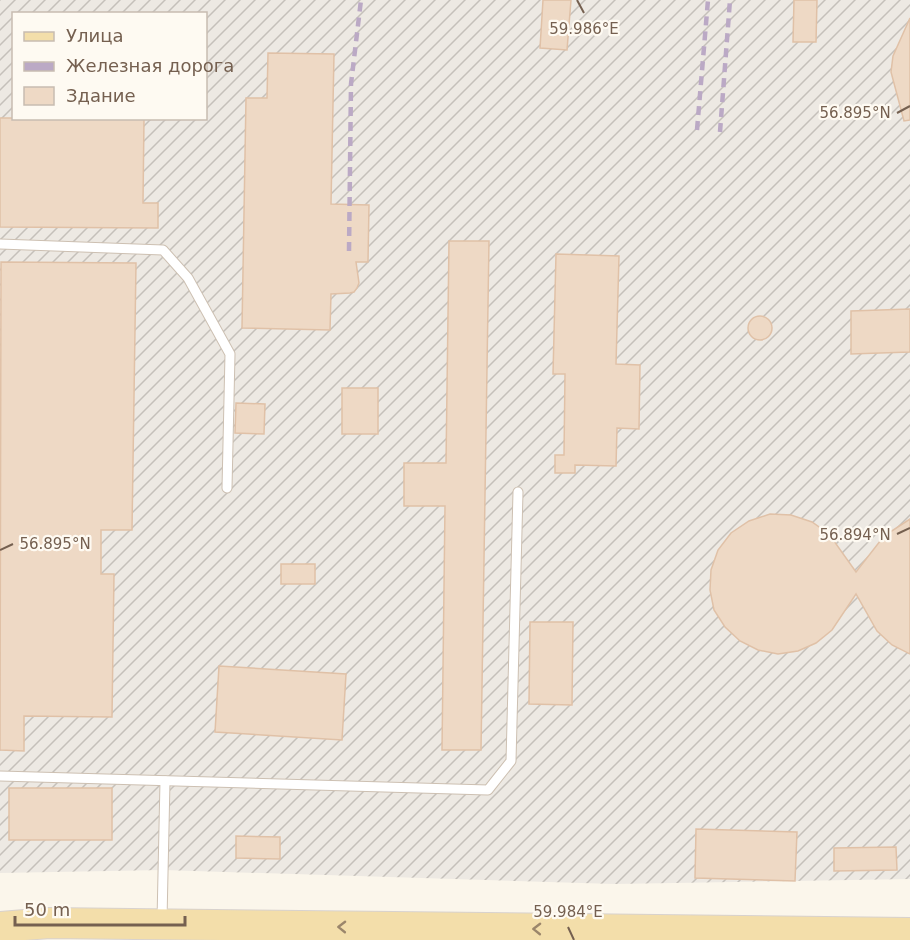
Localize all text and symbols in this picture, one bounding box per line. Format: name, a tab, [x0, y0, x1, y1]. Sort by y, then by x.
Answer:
legend	[12, 12, 207, 120]
text: 59.986°E	[549, 20, 619, 38]
text: Улица	[66, 25, 123, 46]
text: Железная дорога	[66, 55, 234, 76]
text: Здание	[66, 85, 136, 106]
text: 56.895°N	[819, 104, 891, 122]
text: 56.894°N	[819, 526, 891, 544]
text: 56.895°N	[19, 535, 91, 553]
scale bar	[15, 889, 184, 927]
text: 50 m	[24, 899, 70, 920]
text: 59.984°E	[533, 903, 603, 921]
one-way arrow	[337, 920, 346, 933]
one-way arrow	[532, 923, 541, 935]

